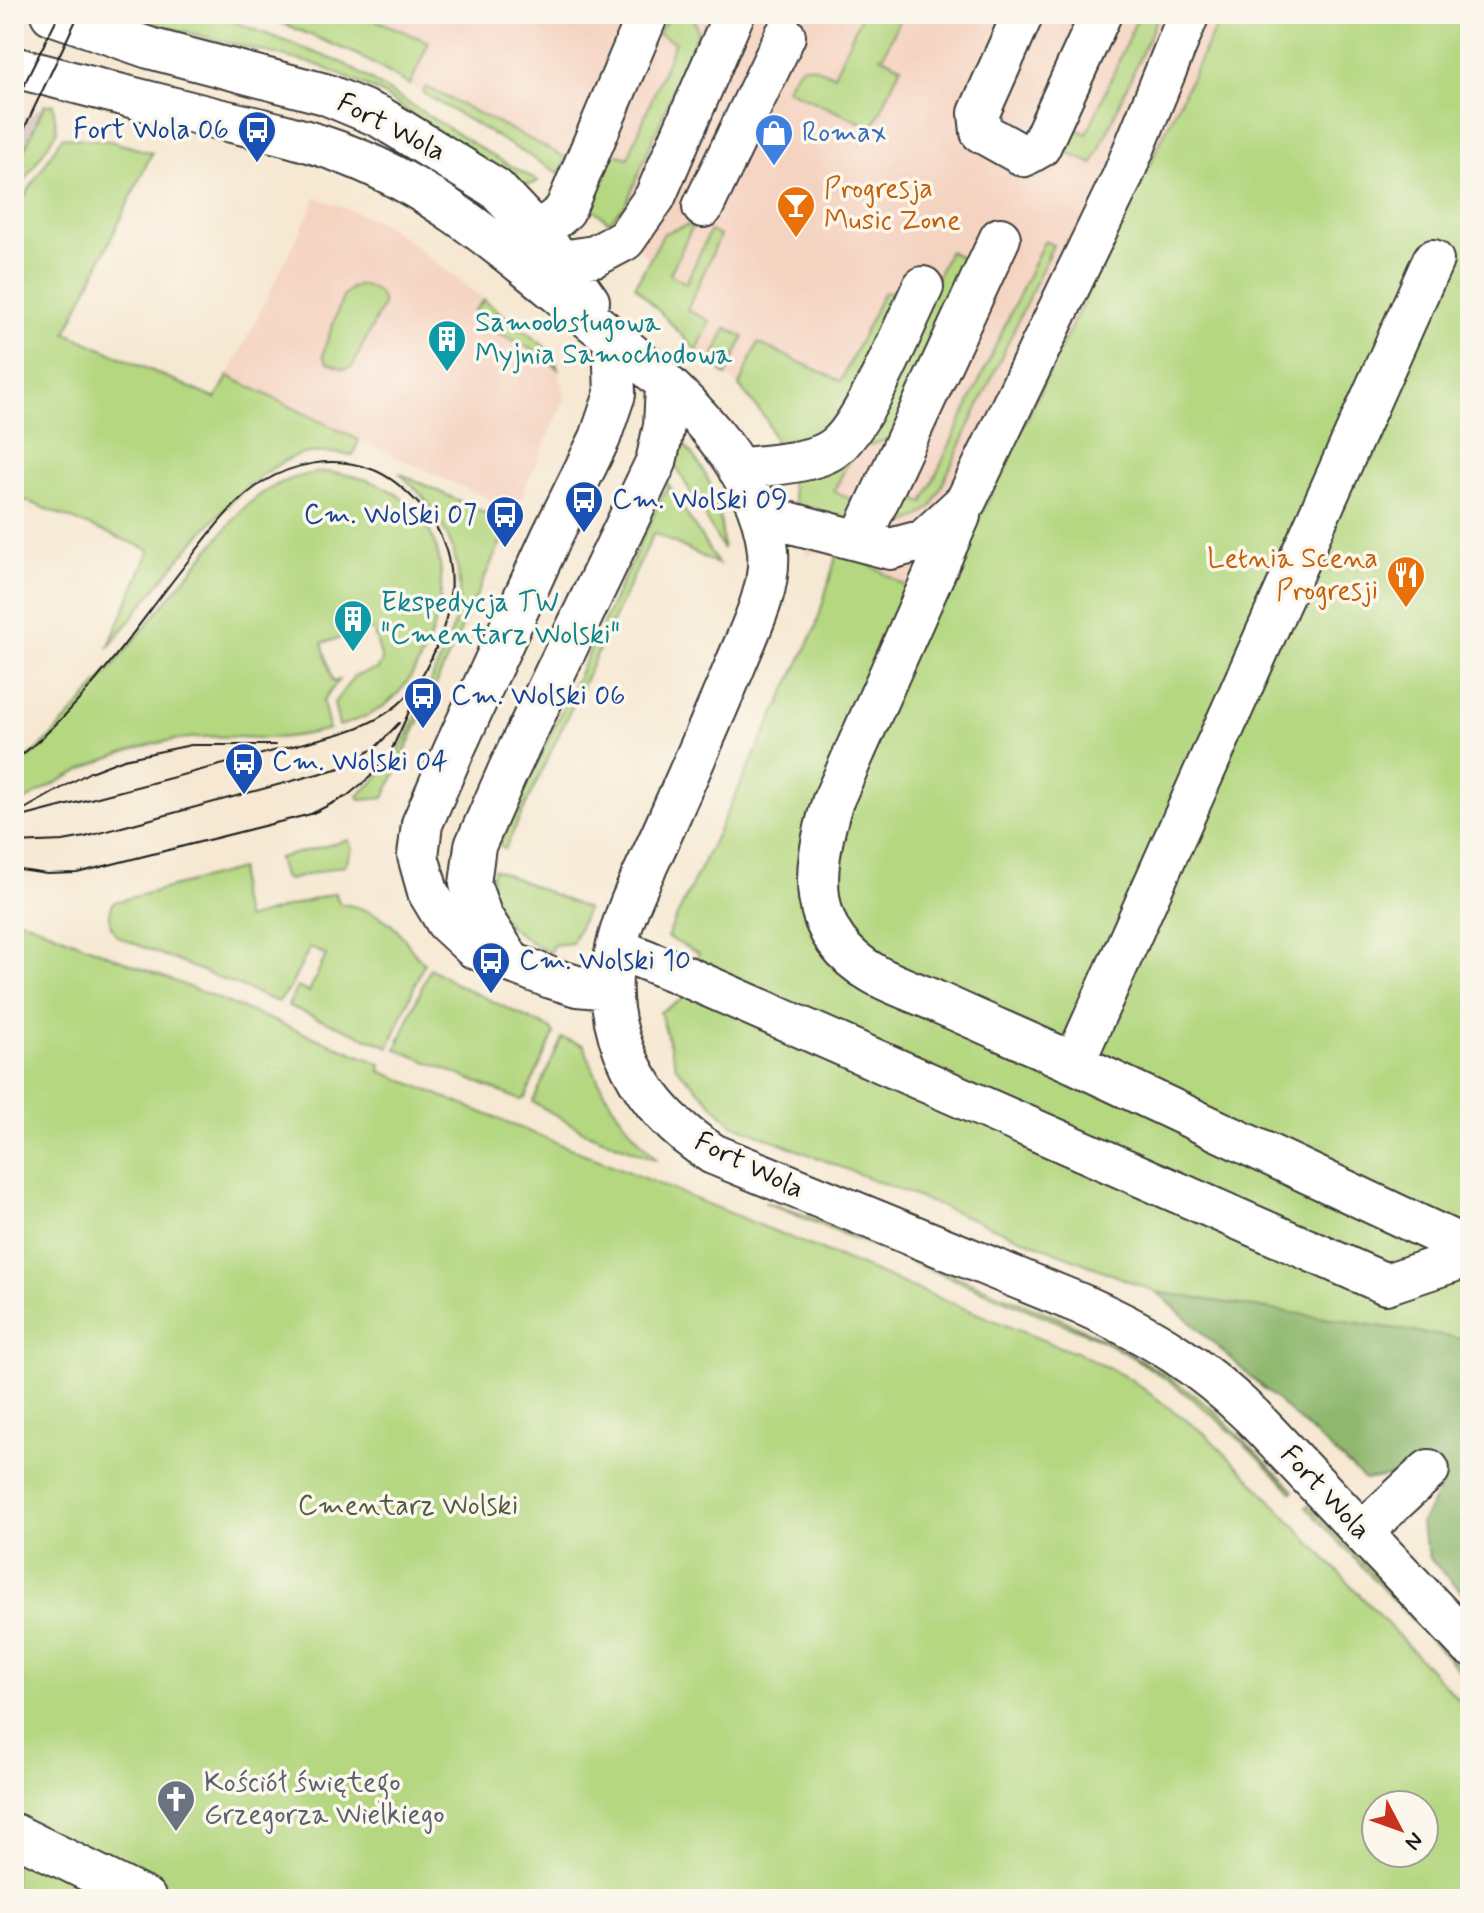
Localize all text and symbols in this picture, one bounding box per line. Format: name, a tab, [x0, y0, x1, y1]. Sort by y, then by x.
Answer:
street label: Fort Wola	[330, 85, 452, 171]
bus stop icon: Fort Wola 06	[236, 109, 278, 164]
place label: Fort Wola 06	[73, 112, 229, 149]
shop icon: Romax	[753, 112, 795, 167]
place label: Romax	[802, 115, 886, 152]
place label: Progresja Music Zone	[824, 171, 961, 240]
bar icon: Progresja Music Zone	[775, 184, 817, 239]
place label: Samoobsługowa Myjnia Samochodowa	[475, 305, 732, 374]
building icon: Samoobsługowa Myjnia Samochodowa	[426, 318, 468, 373]
bus stop icon: Cm. Wolski 09	[563, 479, 605, 534]
place label: Cm. Wolski 09	[612, 482, 788, 519]
bus stop icon: Cm. Wolski 07	[484, 494, 526, 549]
place label: Cm. Wolski 07	[304, 497, 477, 534]
place label: Letnia Scena Progresji	[1207, 541, 1378, 610]
restaurant icon: Letnia Scena Progresji	[1385, 554, 1427, 609]
place label: Ekspedycja TW "Cmentarz Wolski"	[381, 585, 620, 654]
building icon: Ekspedycja TW "Cmentarz Wolski"	[332, 598, 374, 653]
bus stop icon: Cm. Wolski 06	[402, 675, 444, 730]
place label: Cm. Wolski 06	[451, 678, 626, 715]
bus stop icon: Cm. Wolski 04	[223, 741, 265, 796]
place label: Cm. Wolski 04	[272, 744, 448, 781]
bus stop icon: Cm. Wolski 10	[470, 940, 512, 995]
place label: Cm. Wolski 10	[519, 943, 691, 980]
street label: Fort Wola	[688, 1124, 810, 1208]
street label: Fort Wola	[1272, 1438, 1378, 1548]
park label: Cmentarz Wolski	[298, 1488, 518, 1525]
place label: Kościół świętego Grzegorza Wielkiego	[204, 1765, 445, 1834]
church icon: Kościół świętego Grzegorza Wielkiego	[155, 1778, 197, 1833]
north arrow	[1360, 1789, 1440, 1869]
text: N	[1398, 1826, 1429, 1856]

